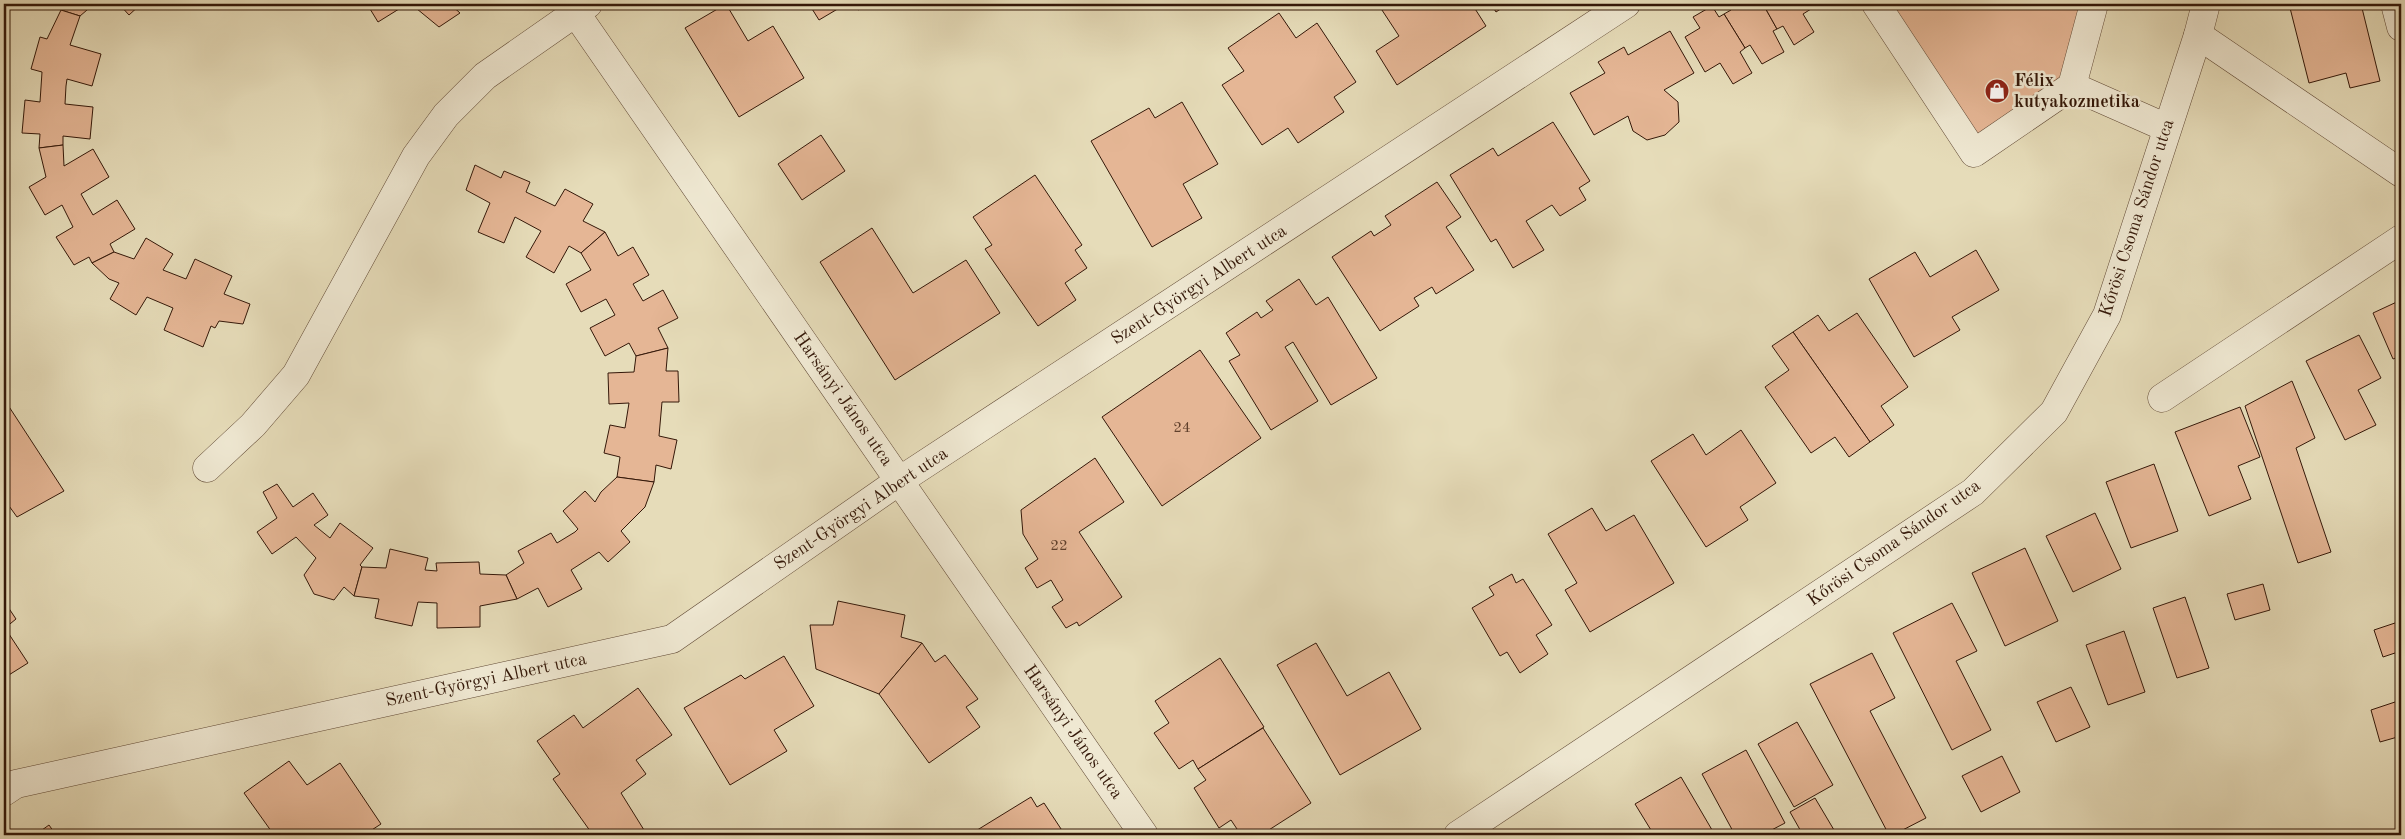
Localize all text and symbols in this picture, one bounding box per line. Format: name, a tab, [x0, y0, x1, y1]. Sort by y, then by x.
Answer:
place label: Félix kutyakozmetika	[2014, 72, 2140, 111]
shop icon: Félix kutyakozmetika	[1984, 78, 2010, 104]
street label: Kőrösi Csoma Sándor utca	[2096, 117, 2178, 319]
street label: Szent-Györgyi Albert utca	[1108, 222, 1290, 348]
street label: Harsányi János utca	[790, 329, 896, 469]
house number: 24	[1173, 421, 1191, 436]
street label: Szent-Györgyi Albert utca	[771, 444, 951, 574]
street label: Kőrösi Csoma Sándor utca	[1804, 476, 1984, 610]
house number: 22	[1050, 539, 1068, 554]
street label: Szent-Györgyi Albert utca	[384, 650, 588, 710]
street label: Harsányi János utca	[1020, 662, 1126, 802]

